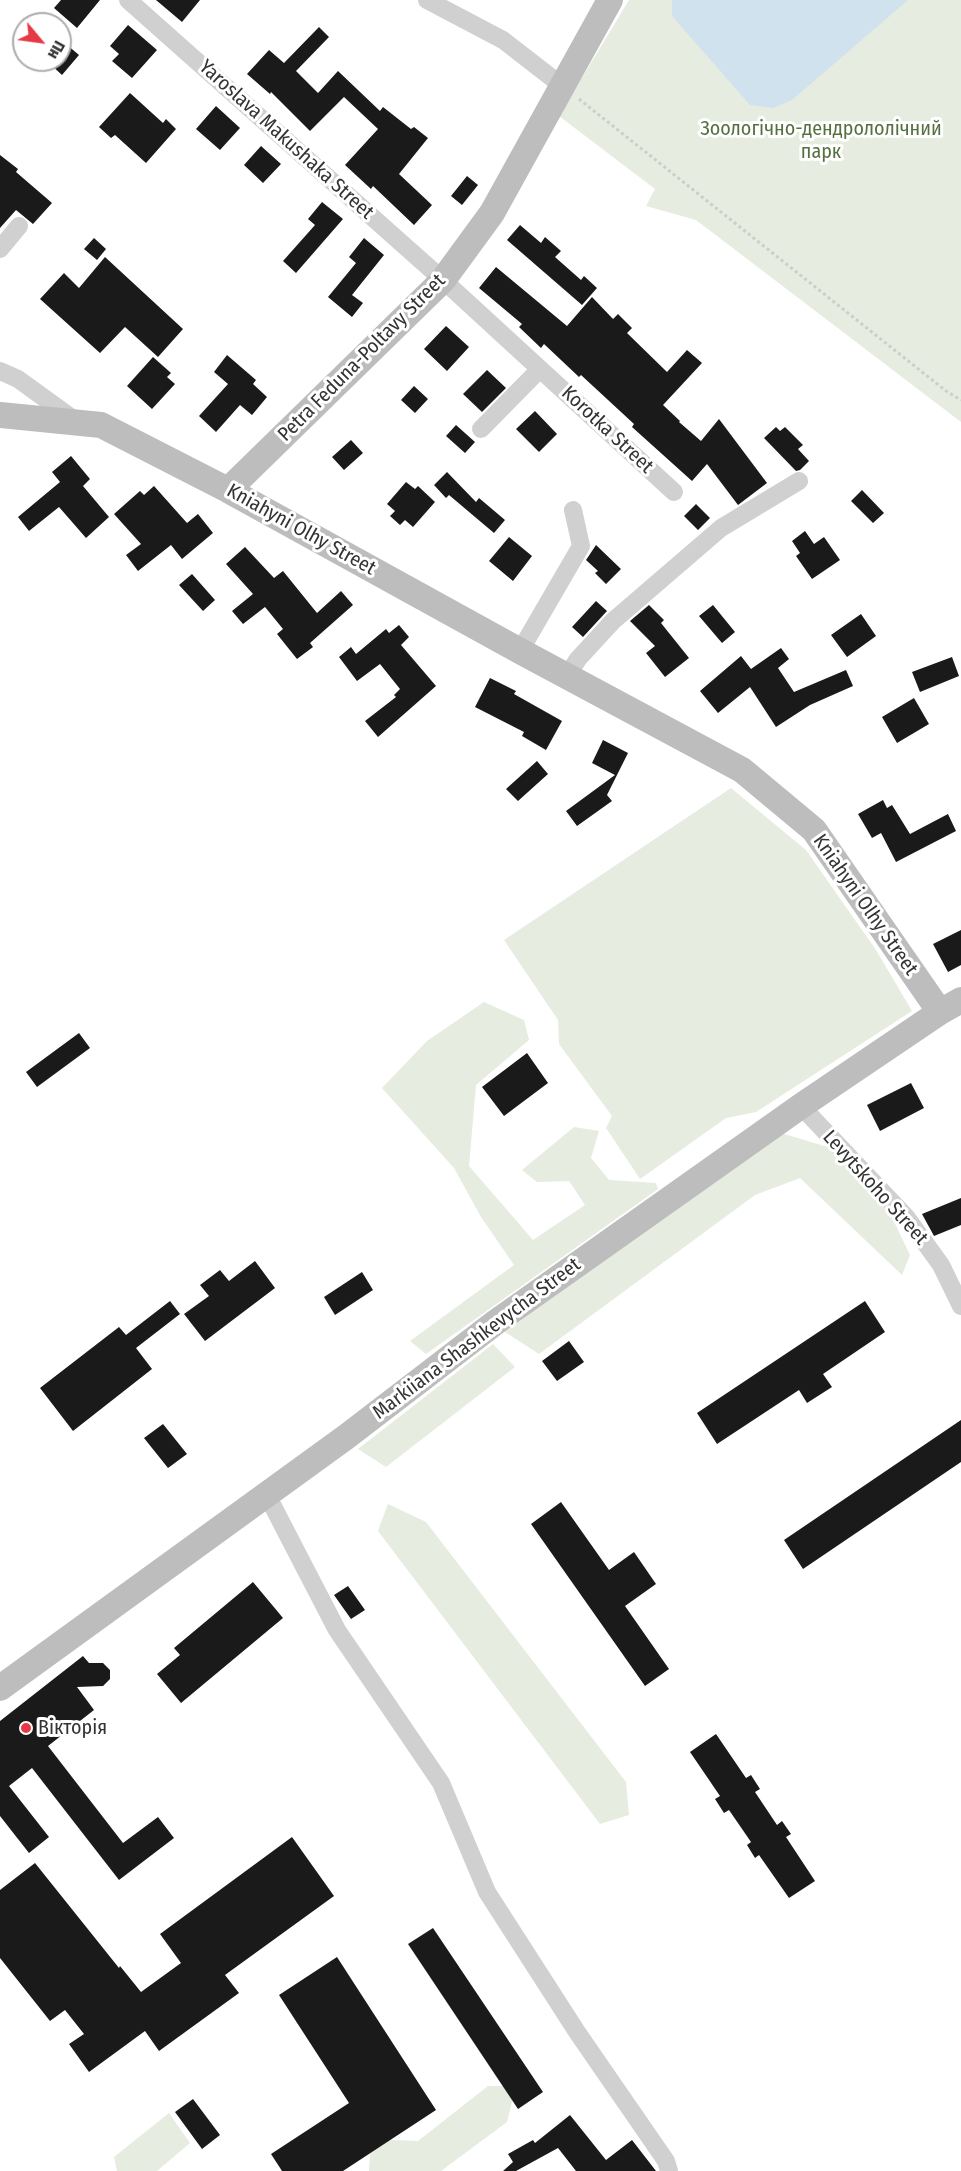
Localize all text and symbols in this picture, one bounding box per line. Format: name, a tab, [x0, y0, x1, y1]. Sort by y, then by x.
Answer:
north arrow	[12, 12, 72, 72]
text: Пн	[44, 37, 69, 63]
street label: Yaroslava Makushaka Street	[194, 55, 378, 225]
park label: Зоологічно-дендрололічний парк	[700, 117, 942, 164]
street label: Petra Feduna-Poltavy Street	[273, 269, 451, 447]
street label: Korotka Street	[556, 381, 658, 479]
street label: Kniahyni Olhy Street	[222, 479, 380, 581]
street label: Kniahyni Olhy Street	[807, 830, 923, 980]
street label: Levytskoho Street	[817, 1126, 933, 1250]
street label: Markiiana Shashkevycha Street	[368, 1253, 586, 1425]
place label: Вікторія	[38, 1716, 107, 1740]
marker: Вікторія	[19, 1721, 33, 1735]

